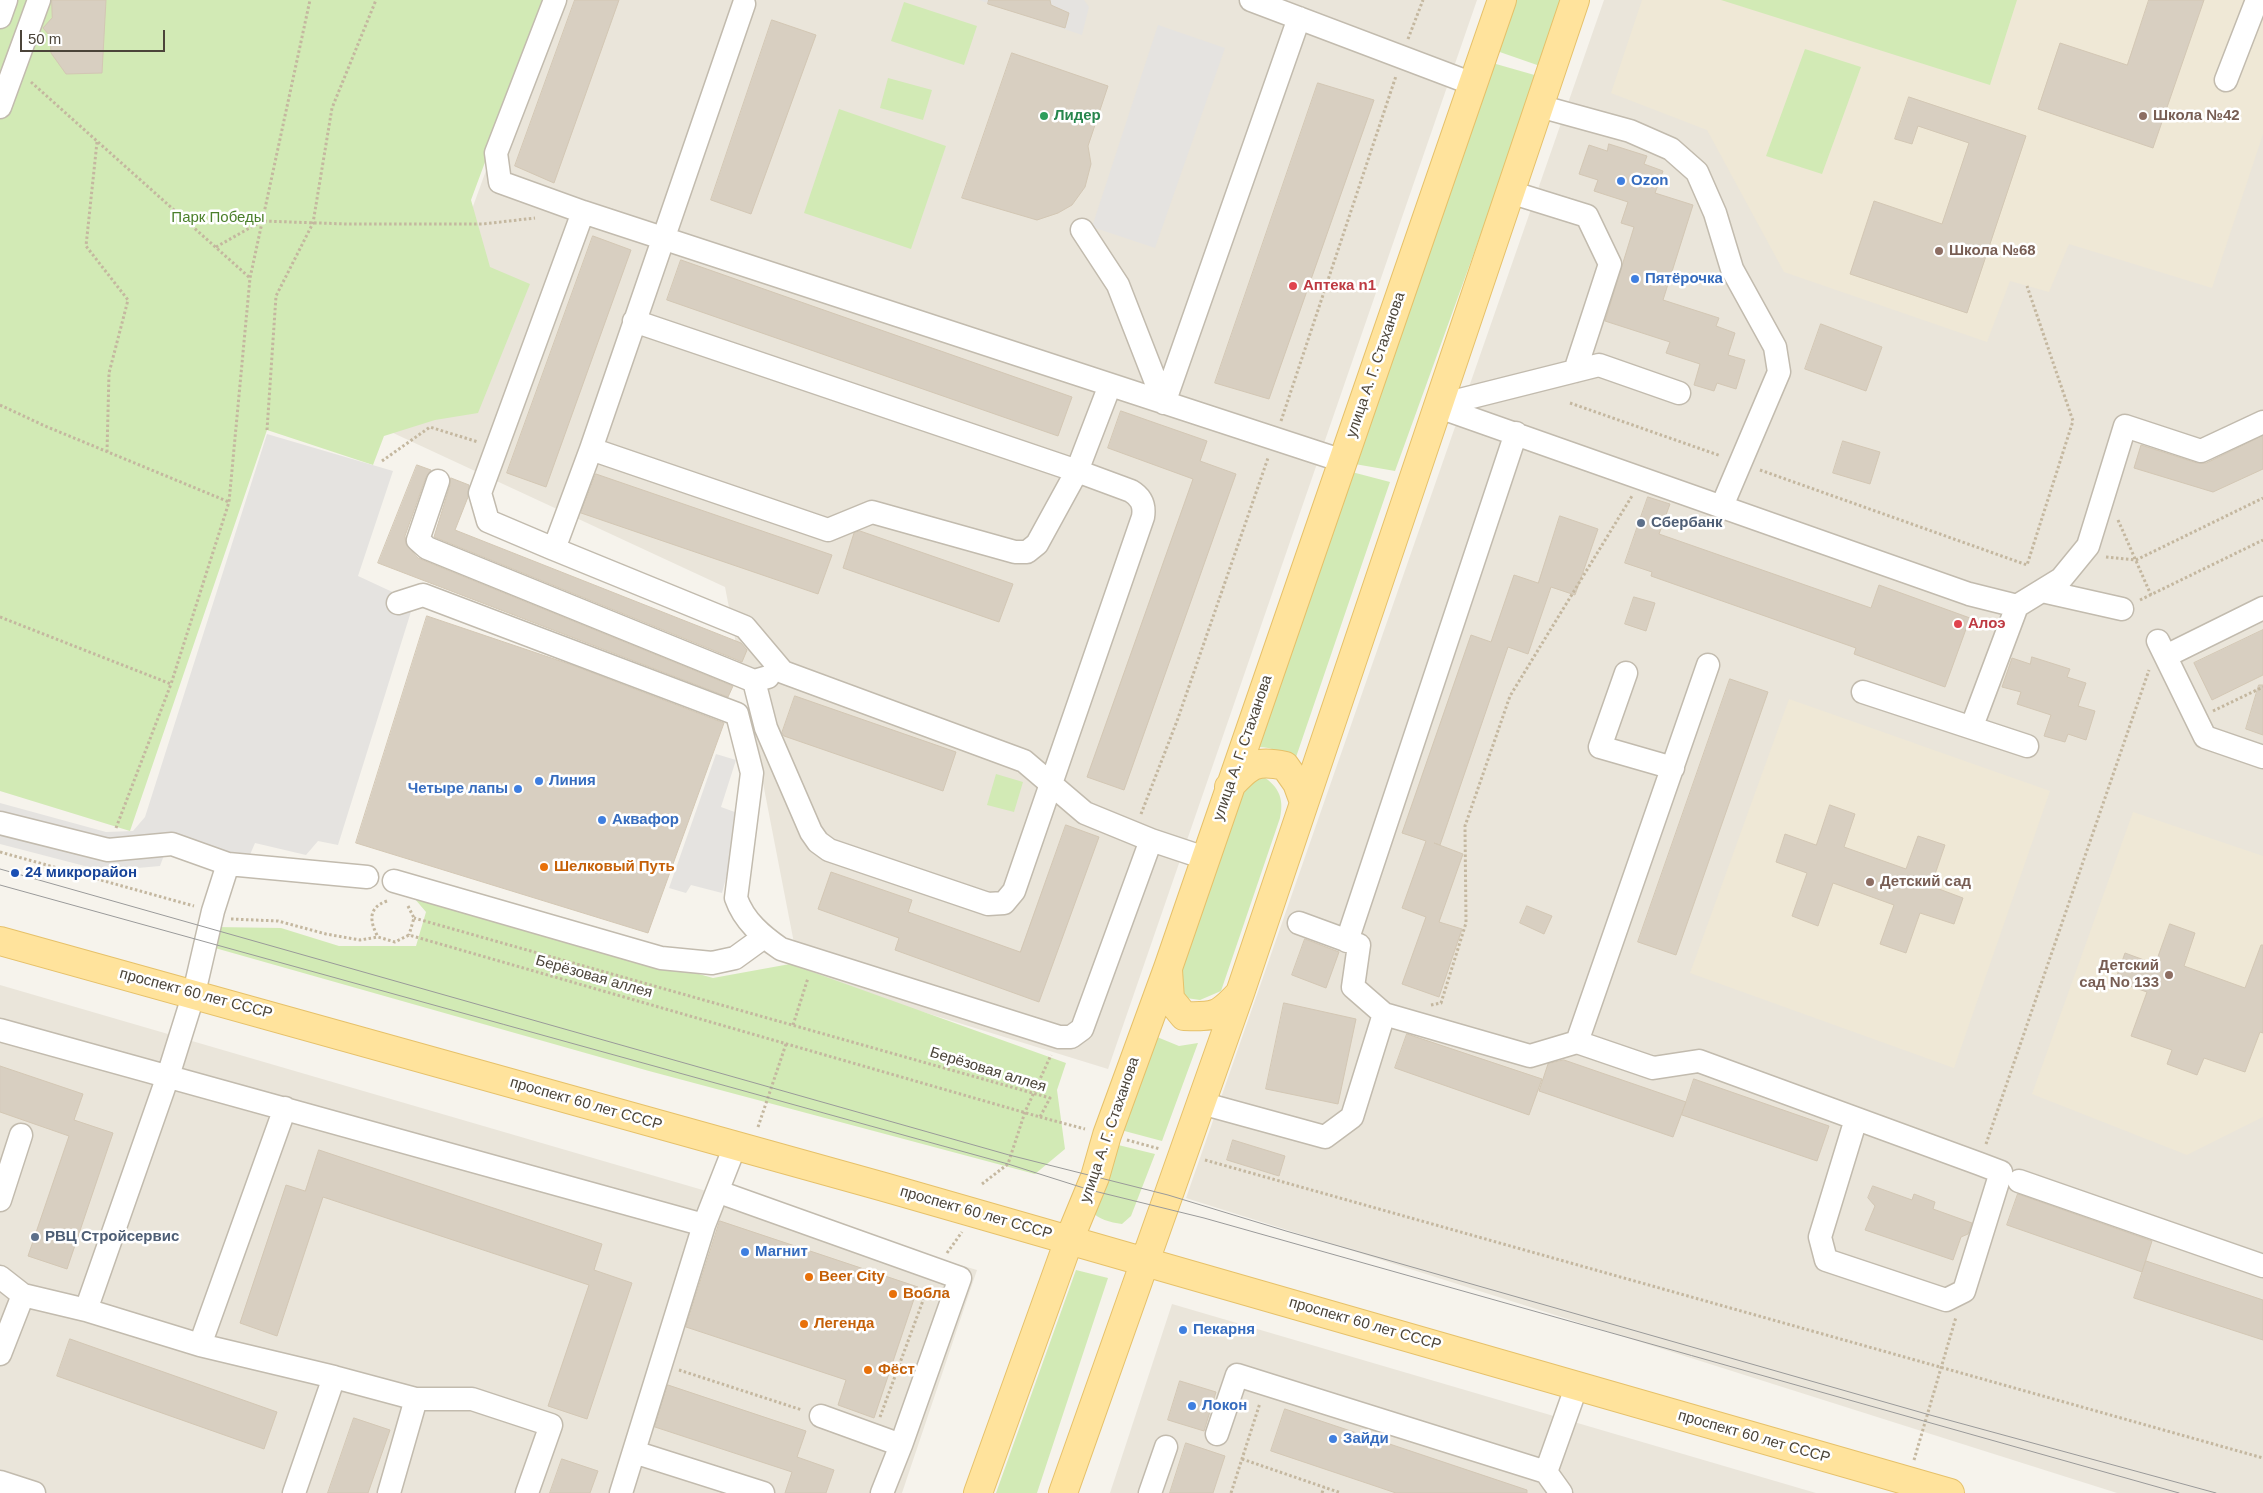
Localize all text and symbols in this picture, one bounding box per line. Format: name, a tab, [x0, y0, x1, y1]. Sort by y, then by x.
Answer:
scale bar	[22, 20, 168, 52]
text: 50 m	[28, 30, 61, 47]
place label: Лидер	[1054, 107, 1101, 125]
place label: Школа №42	[2153, 107, 2240, 125]
marker: Лидер	[1038, 110, 1050, 122]
marker: Школа №42	[2137, 110, 2149, 122]
place label: Ozon	[1631, 172, 1668, 190]
marker: Ozon	[1615, 175, 1627, 187]
park label: Парк Победы	[171, 209, 265, 227]
place label: Школа №68	[1949, 242, 2036, 260]
marker: Школа №68	[1933, 245, 1945, 257]
place label: Пятёрочка	[1645, 270, 1723, 288]
marker: Пятёрочка	[1629, 273, 1641, 285]
place label: Аптека n1	[1303, 277, 1376, 295]
marker: Аптека n1	[1287, 280, 1299, 292]
street label: улица А. Г. Стаханова	[1343, 290, 1409, 440]
place label: Сбербанк	[1651, 514, 1723, 532]
marker: Сбербанк	[1635, 517, 1647, 529]
place label: Алоэ	[1968, 615, 2005, 633]
marker: Алоэ	[1952, 618, 1964, 630]
street label: улица А. Г. Стаханова	[1210, 673, 1276, 823]
place label: Линия	[549, 772, 596, 790]
marker: Линия	[533, 775, 545, 787]
place label: Четыре лапы	[408, 780, 508, 798]
marker: Четыре лапы	[512, 783, 524, 795]
place label: Аквафор	[612, 811, 679, 829]
marker: Аквафор	[596, 814, 608, 826]
place label: Шелковый Путь	[554, 858, 675, 876]
marker: Шелковый Путь	[538, 861, 550, 873]
place label: 24 микрорайон	[25, 864, 137, 882]
marker: 24 микрорайон	[9, 867, 21, 879]
place label: Детский сад	[1880, 873, 1971, 891]
marker: Детский сад	[1864, 876, 1876, 888]
street label: Берёзовая аллея	[534, 952, 654, 1002]
place label: Детский сад No 133	[2079, 957, 2159, 992]
street label: проспект 60 лет СССР	[118, 965, 274, 1023]
marker: Детский сад No 133	[2163, 969, 2175, 981]
street label: Берёзовая аллея	[928, 1044, 1048, 1096]
street label: улица А. Г. Стаханова	[1077, 1055, 1143, 1205]
street label: проспект 60 лет СССР	[508, 1074, 664, 1134]
street label: проспект 60 лет СССР	[898, 1183, 1054, 1243]
place label: РВЦ Стройсервис	[45, 1228, 179, 1246]
marker: РВЦ Стройсервис	[29, 1231, 41, 1243]
place label: Магнит	[755, 1243, 808, 1261]
marker: Магнит	[739, 1246, 751, 1258]
place label: Beer City	[819, 1268, 885, 1286]
marker: Beer City	[803, 1271, 815, 1283]
place label: Вобла	[903, 1285, 950, 1303]
marker: Вобла	[887, 1288, 899, 1300]
street label: проспект 60 лет СССР	[1287, 1294, 1443, 1354]
place label: Легенда	[814, 1315, 874, 1333]
marker: Легенда	[798, 1318, 810, 1330]
place label: Пекарня	[1193, 1321, 1255, 1339]
marker: Пекарня	[1177, 1324, 1189, 1336]
place label: Фёст	[878, 1361, 915, 1379]
marker: Фёст	[862, 1364, 874, 1376]
place label: Локон	[1202, 1397, 1247, 1415]
marker: Локон	[1186, 1400, 1198, 1412]
street label: проспект 60 лет СССР	[1676, 1407, 1832, 1467]
place label: Зайди	[1343, 1430, 1389, 1448]
marker: Зайди	[1327, 1433, 1339, 1445]

